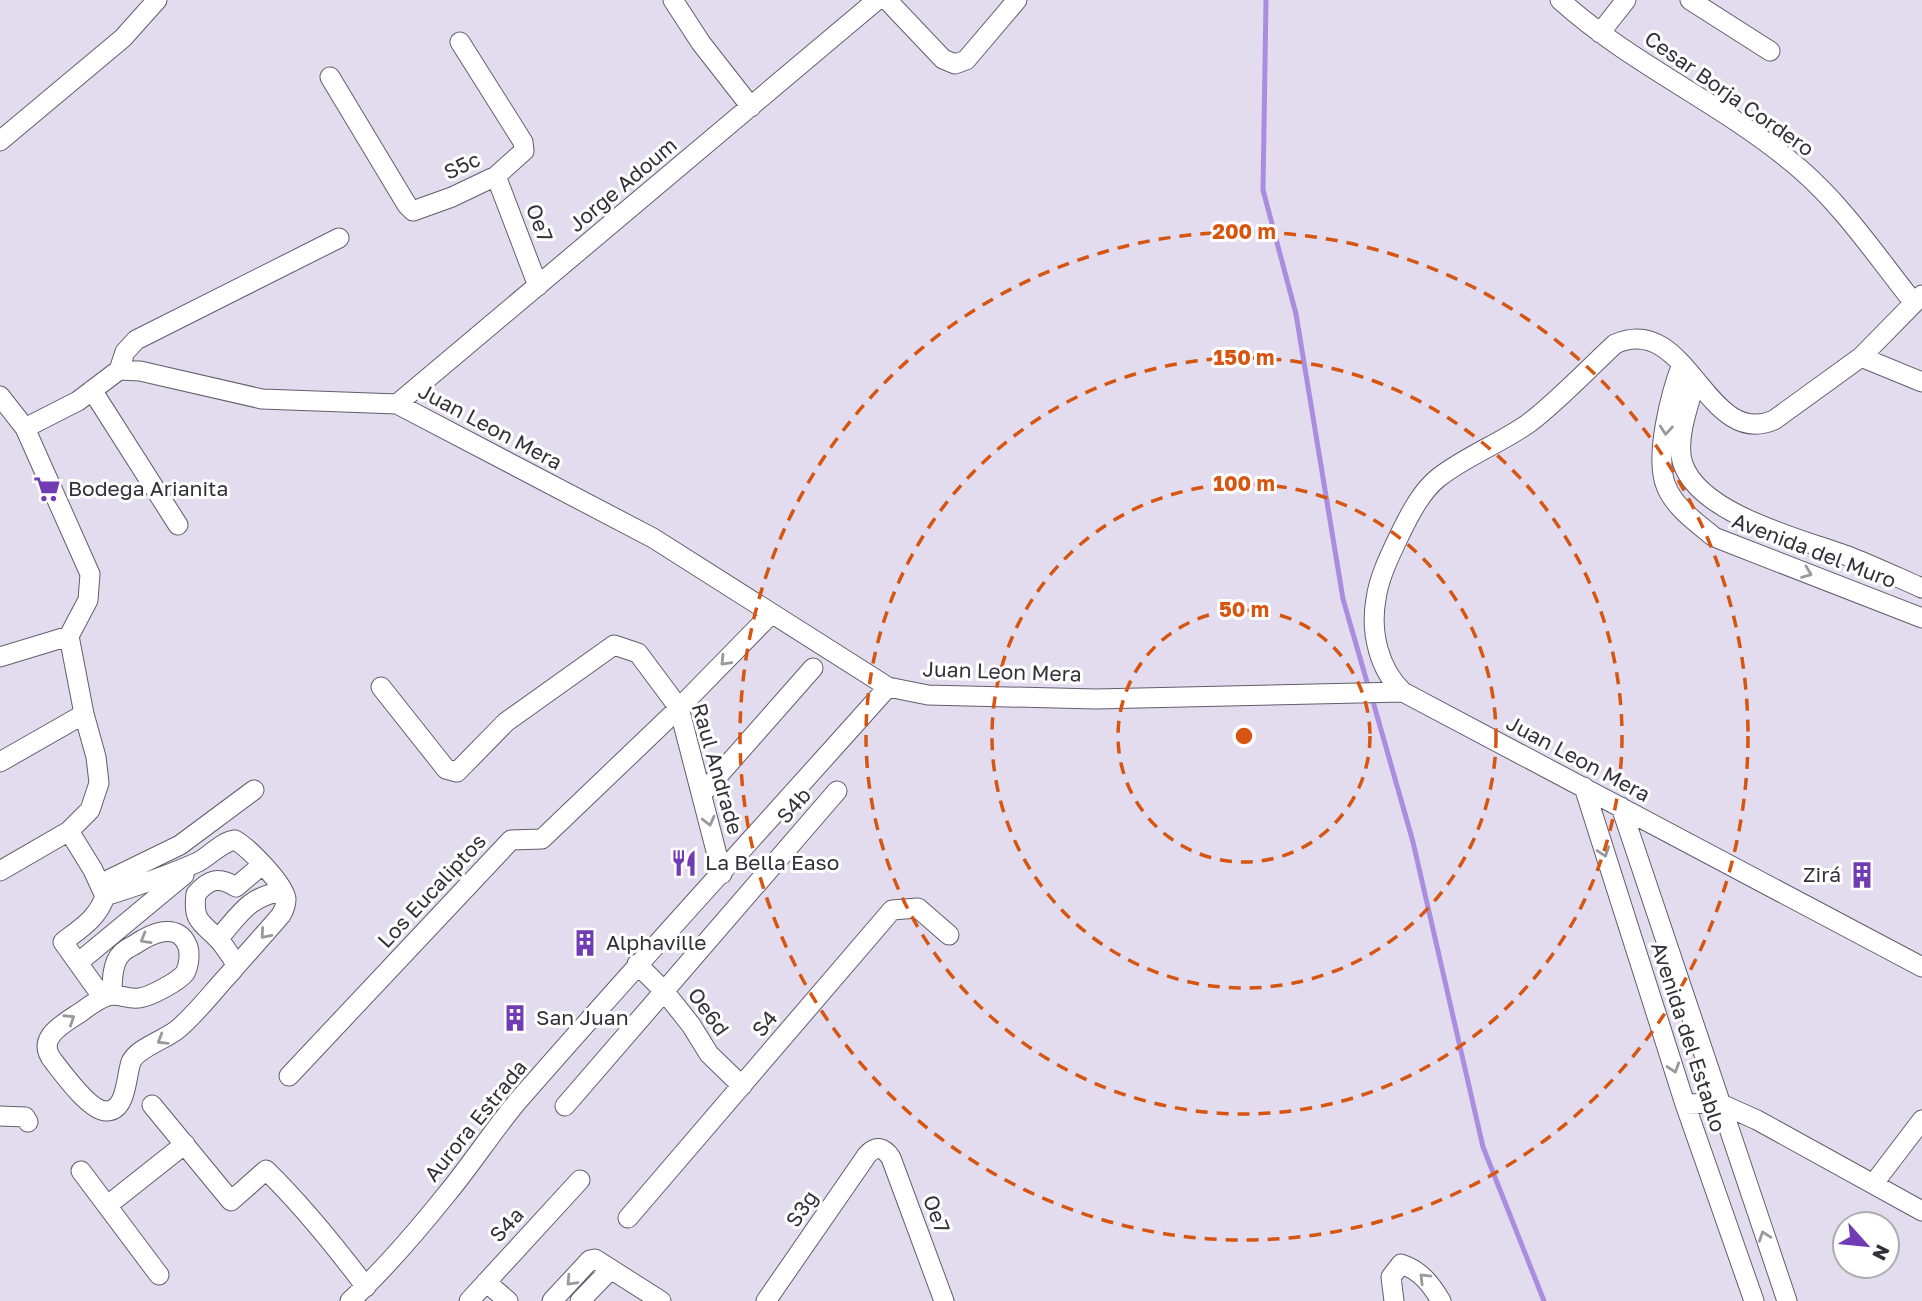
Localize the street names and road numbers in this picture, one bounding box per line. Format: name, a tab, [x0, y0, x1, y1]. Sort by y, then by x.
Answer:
street label: Cesar Borja Cordero	[1640, 25, 1819, 161]
street label: Jorge Adoum	[563, 131, 682, 237]
street label: S5c	[439, 145, 484, 185]
street label: Oe7	[521, 200, 559, 245]
street label: Juan Leon Mera	[414, 377, 567, 475]
street label: Avenida del Muro	[1729, 507, 1900, 593]
street label: Juan Leon Mera	[922, 655, 1082, 687]
street label: Raul Andrade	[687, 700, 749, 837]
street label: Juan Leon Mera	[1502, 709, 1655, 807]
street label: S4b	[771, 782, 816, 829]
street label: Los Eucaliptos	[372, 828, 491, 953]
street label: Avenida del Establo	[1646, 938, 1732, 1135]
street label: Oe6d	[683, 982, 735, 1041]
street label: S4	[746, 1005, 783, 1042]
street label: Aurora Estrada	[418, 1054, 532, 1186]
street label: S3g	[780, 1185, 823, 1232]
street label: Oe7	[918, 1191, 956, 1236]
street label: S4a	[484, 1202, 529, 1247]

